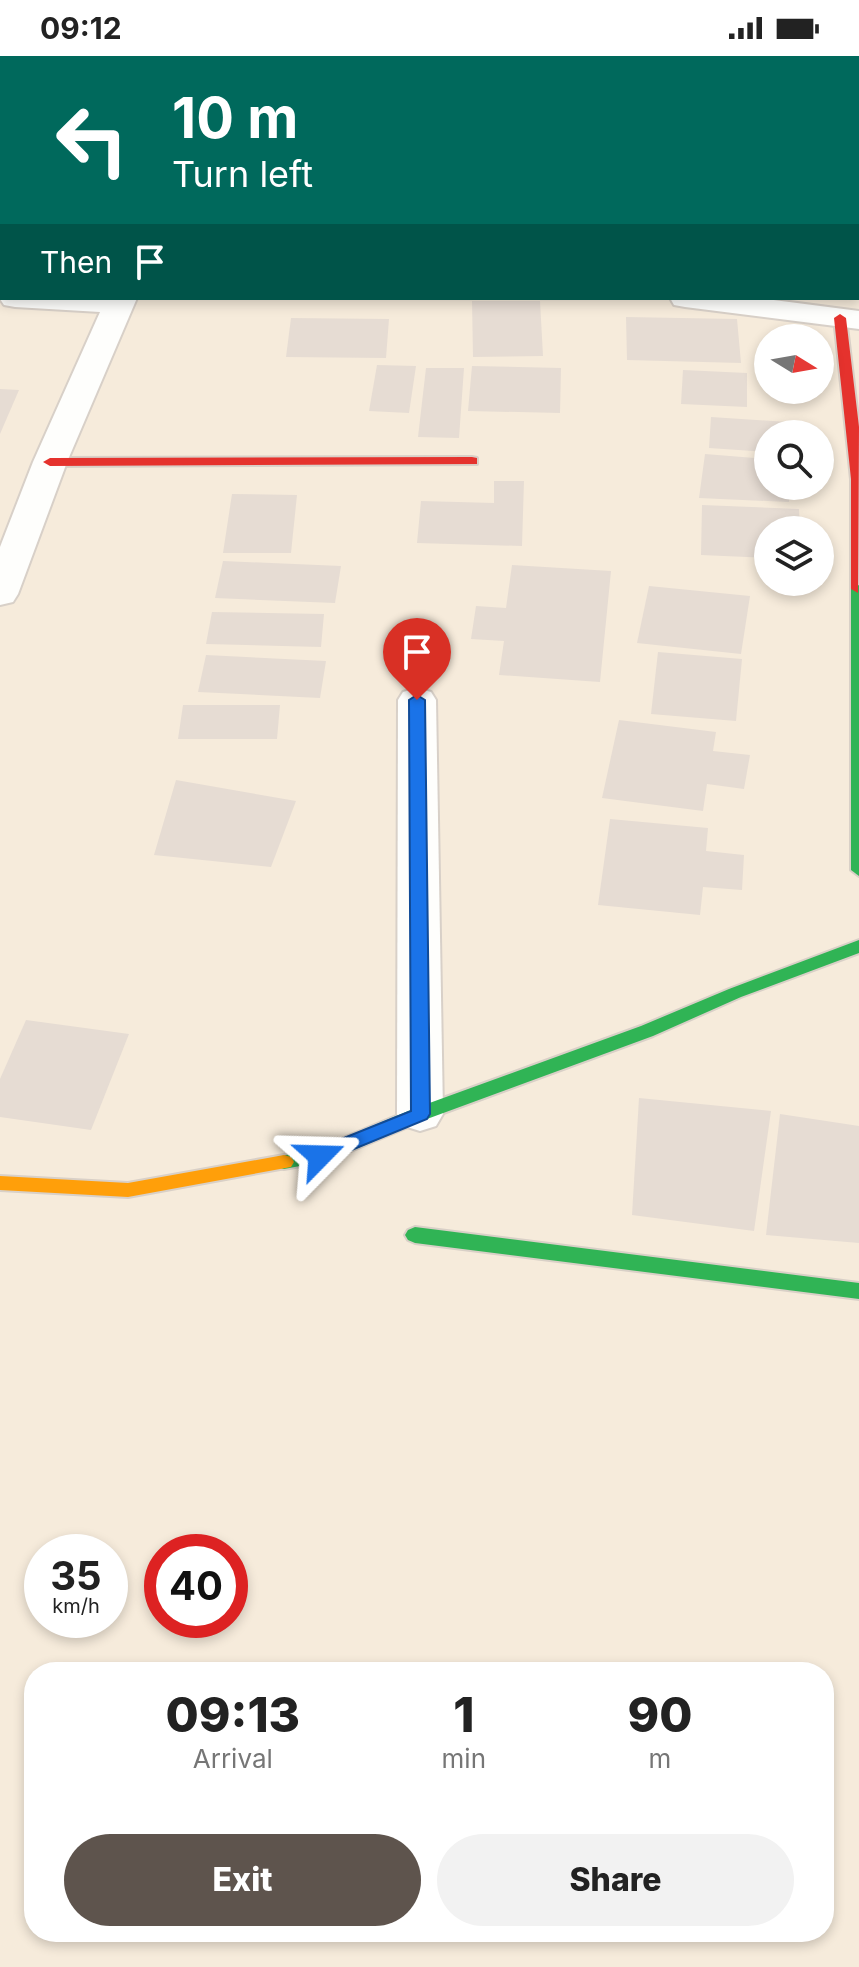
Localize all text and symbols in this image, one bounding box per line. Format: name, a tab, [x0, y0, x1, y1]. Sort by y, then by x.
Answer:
text: 09:12	[40, 10, 122, 46]
text: 10 m	[172, 84, 298, 152]
icon: left	[40, 88, 144, 192]
text: Turn left	[172, 152, 313, 196]
icon: arrive	[128, 240, 172, 284]
text: Then	[40, 244, 112, 280]
north arrow	[754, 324, 834, 404]
map controls	[754, 324, 834, 596]
button: search	[754, 420, 834, 500]
button: layers	[754, 516, 834, 596]
pin	[383, 618, 451, 700]
icon: arrive	[395, 630, 439, 674]
position arrow	[278, 1114, 362, 1198]
speed limit sign: 40	[144, 1534, 248, 1638]
text: 35	[50, 1551, 102, 1600]
text: km/h	[52, 1594, 100, 1618]
text: 09:13	[165, 1685, 300, 1744]
text: 1	[453, 1685, 474, 1744]
text: 90	[628, 1685, 692, 1744]
text: Arrival	[193, 1743, 273, 1774]
text: min	[442, 1743, 486, 1774]
text: m	[649, 1743, 671, 1774]
button: Exit	[64, 1834, 421, 1926]
button: Share	[437, 1834, 794, 1926]

